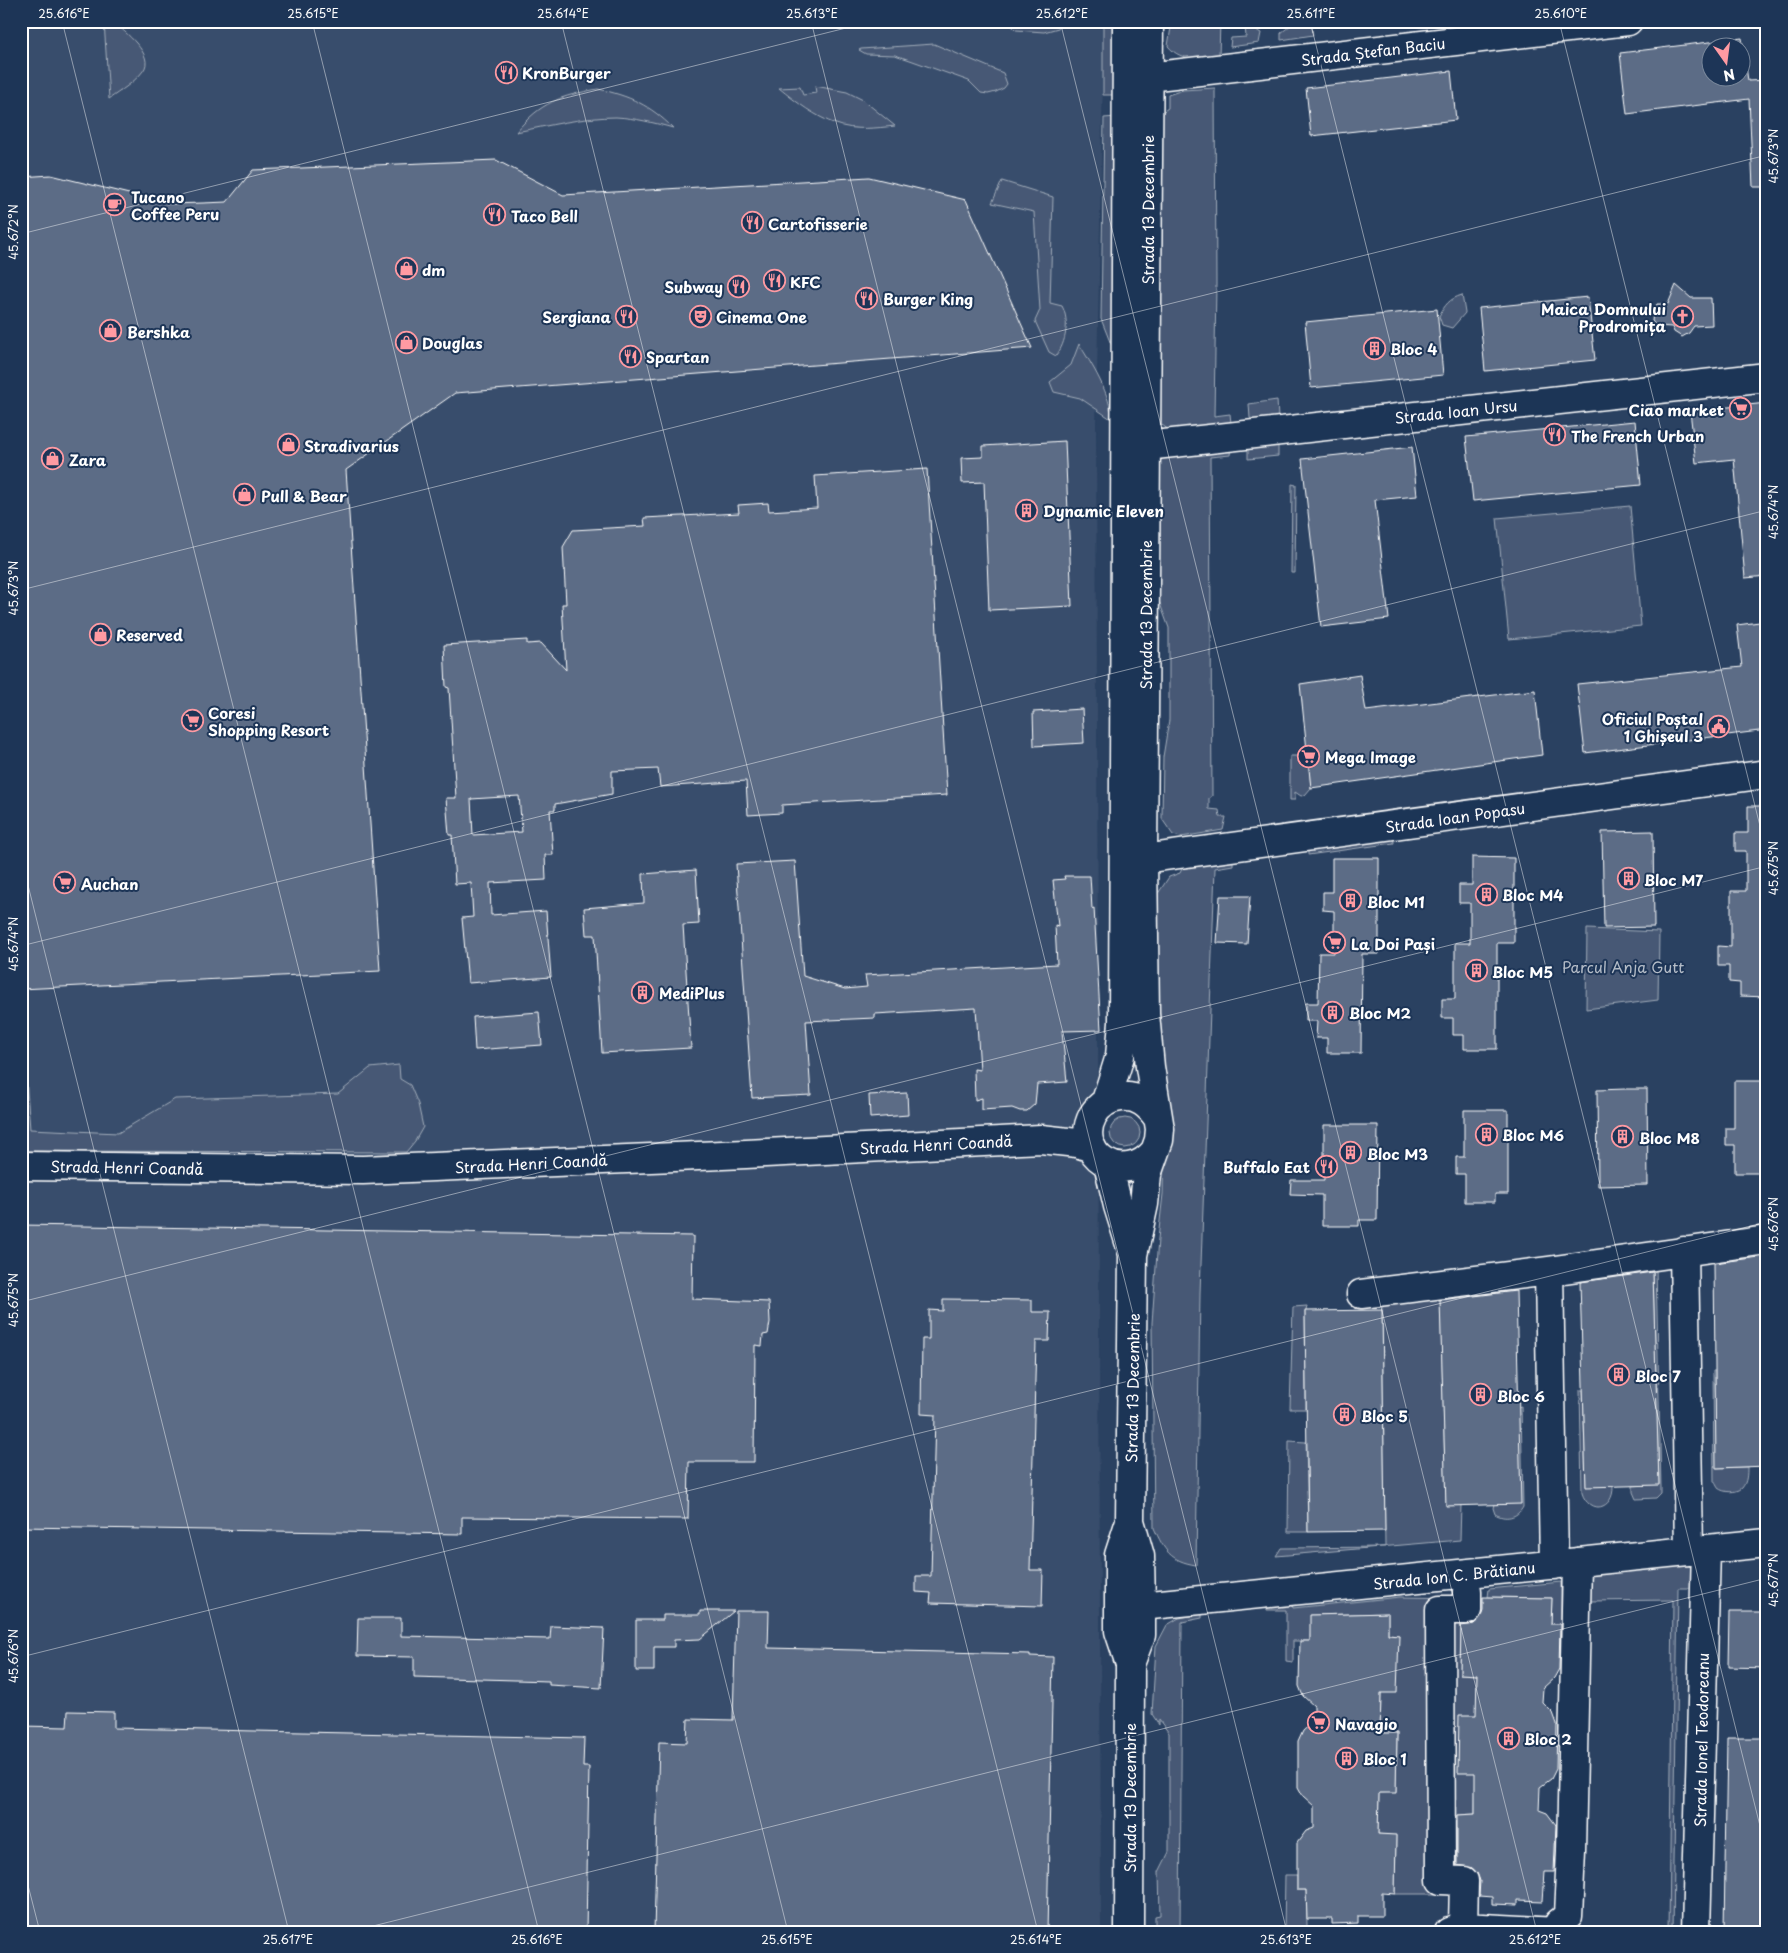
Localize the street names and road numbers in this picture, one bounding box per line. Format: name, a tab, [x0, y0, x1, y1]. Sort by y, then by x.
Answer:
street label: Strada Ștefan Baciu	[1300, 31, 1446, 71]
street label: Strada 13 Decembrie	[1136, 135, 1159, 285]
street label: Strada Ioan Ursu	[1393, 393, 1519, 429]
street label: Strada 13 Decembrie	[1134, 540, 1157, 690]
street label: Strada Ioan Popasu	[1384, 796, 1526, 838]
street label: Strada Henri Coandă	[859, 1128, 1014, 1159]
street label: Strada Henri Coandă	[454, 1147, 609, 1178]
street label: Strada Henri Coandă	[50, 1154, 205, 1180]
street label: Strada 13 Decembrie	[1119, 1313, 1145, 1463]
street label: Strada Ion C. Brătianu	[1372, 1555, 1536, 1595]
street label: Strada Ionel Teodoreanu	[1688, 1653, 1714, 1827]
street label: Strada 13 Decembrie	[1118, 1723, 1141, 1873]

